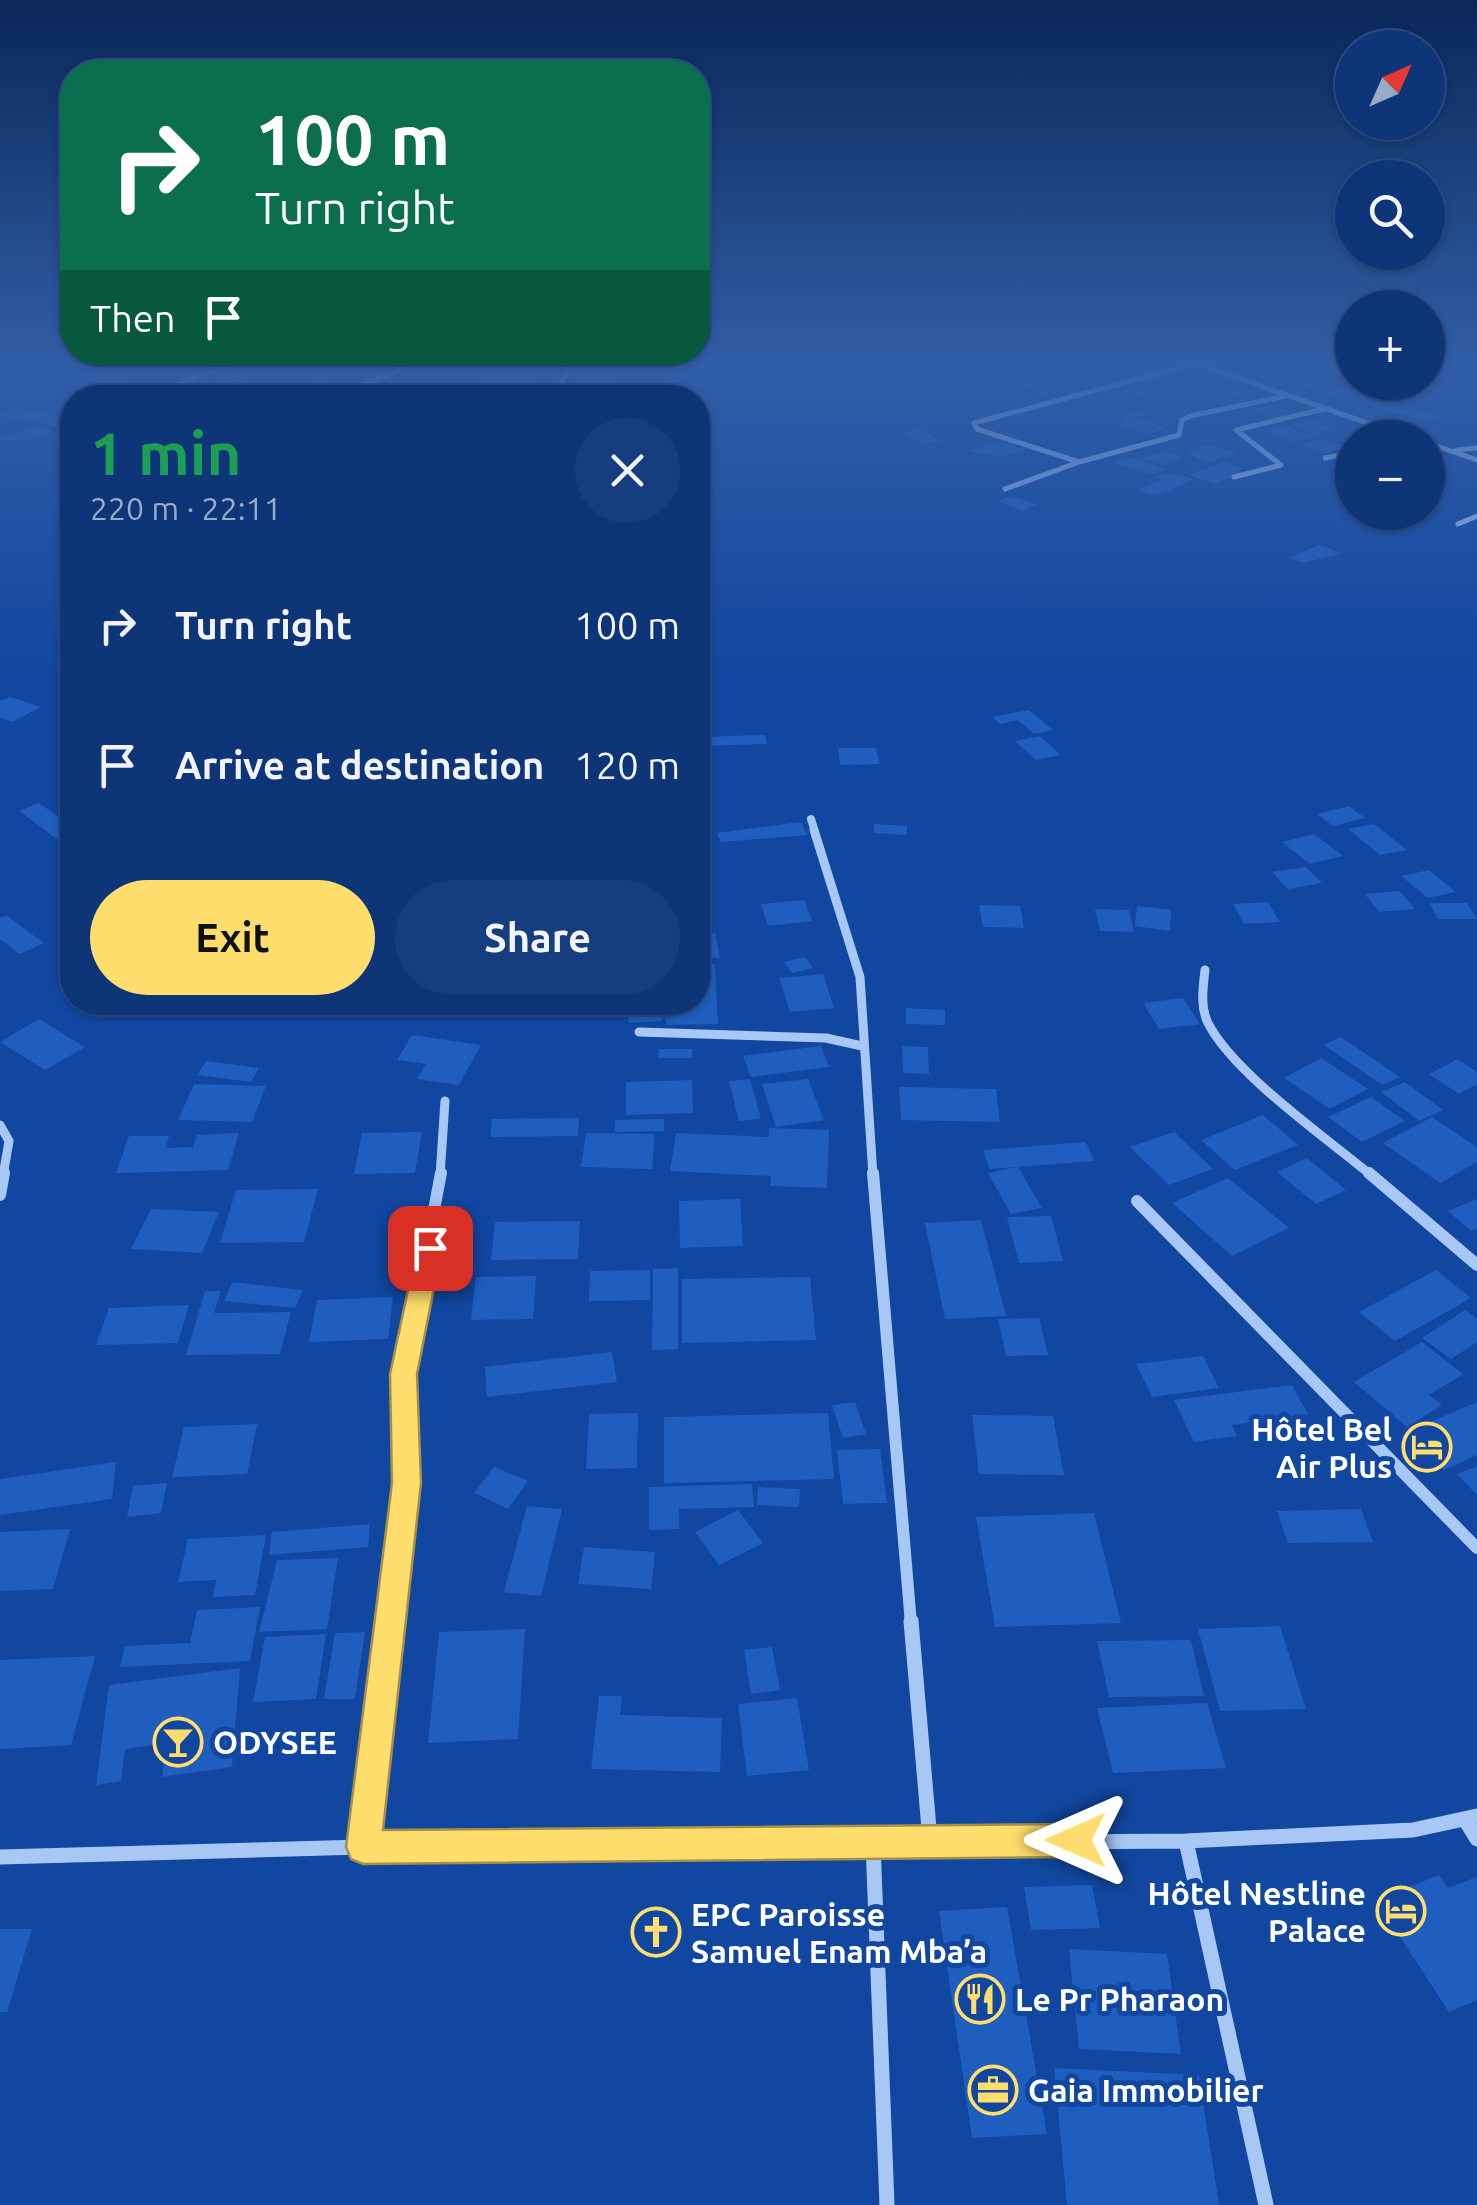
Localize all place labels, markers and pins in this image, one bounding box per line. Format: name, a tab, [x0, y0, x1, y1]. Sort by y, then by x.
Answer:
pin	[388, 1206, 473, 1291]
place label: Hôtel Bel Air Plus	[1251, 1411, 1392, 1484]
hotel icon: Hôtel Bel Air Plus	[1401, 1421, 1453, 1473]
bar icon: ODYSEE	[152, 1716, 204, 1768]
place label: ODYSEE	[213, 1724, 337, 1760]
place label: Hôtel Nestline Palace	[1148, 1875, 1366, 1948]
hotel icon: Hôtel Nestline Palace	[1375, 1885, 1427, 1937]
place label: EPC Paroisse Samuel Enam Mba’a	[691, 1896, 987, 1969]
church icon: EPC Paroisse Samuel Enam Mba’a	[630, 1906, 682, 1958]
restaurant icon: Le Pr Pharaon	[954, 1973, 1006, 2025]
place label: Le Pr Pharaon	[1015, 1981, 1224, 2017]
office icon: Gaia Immobilier	[967, 2064, 1019, 2116]
place label: Gaia Immobilier	[1028, 2072, 1264, 2108]

